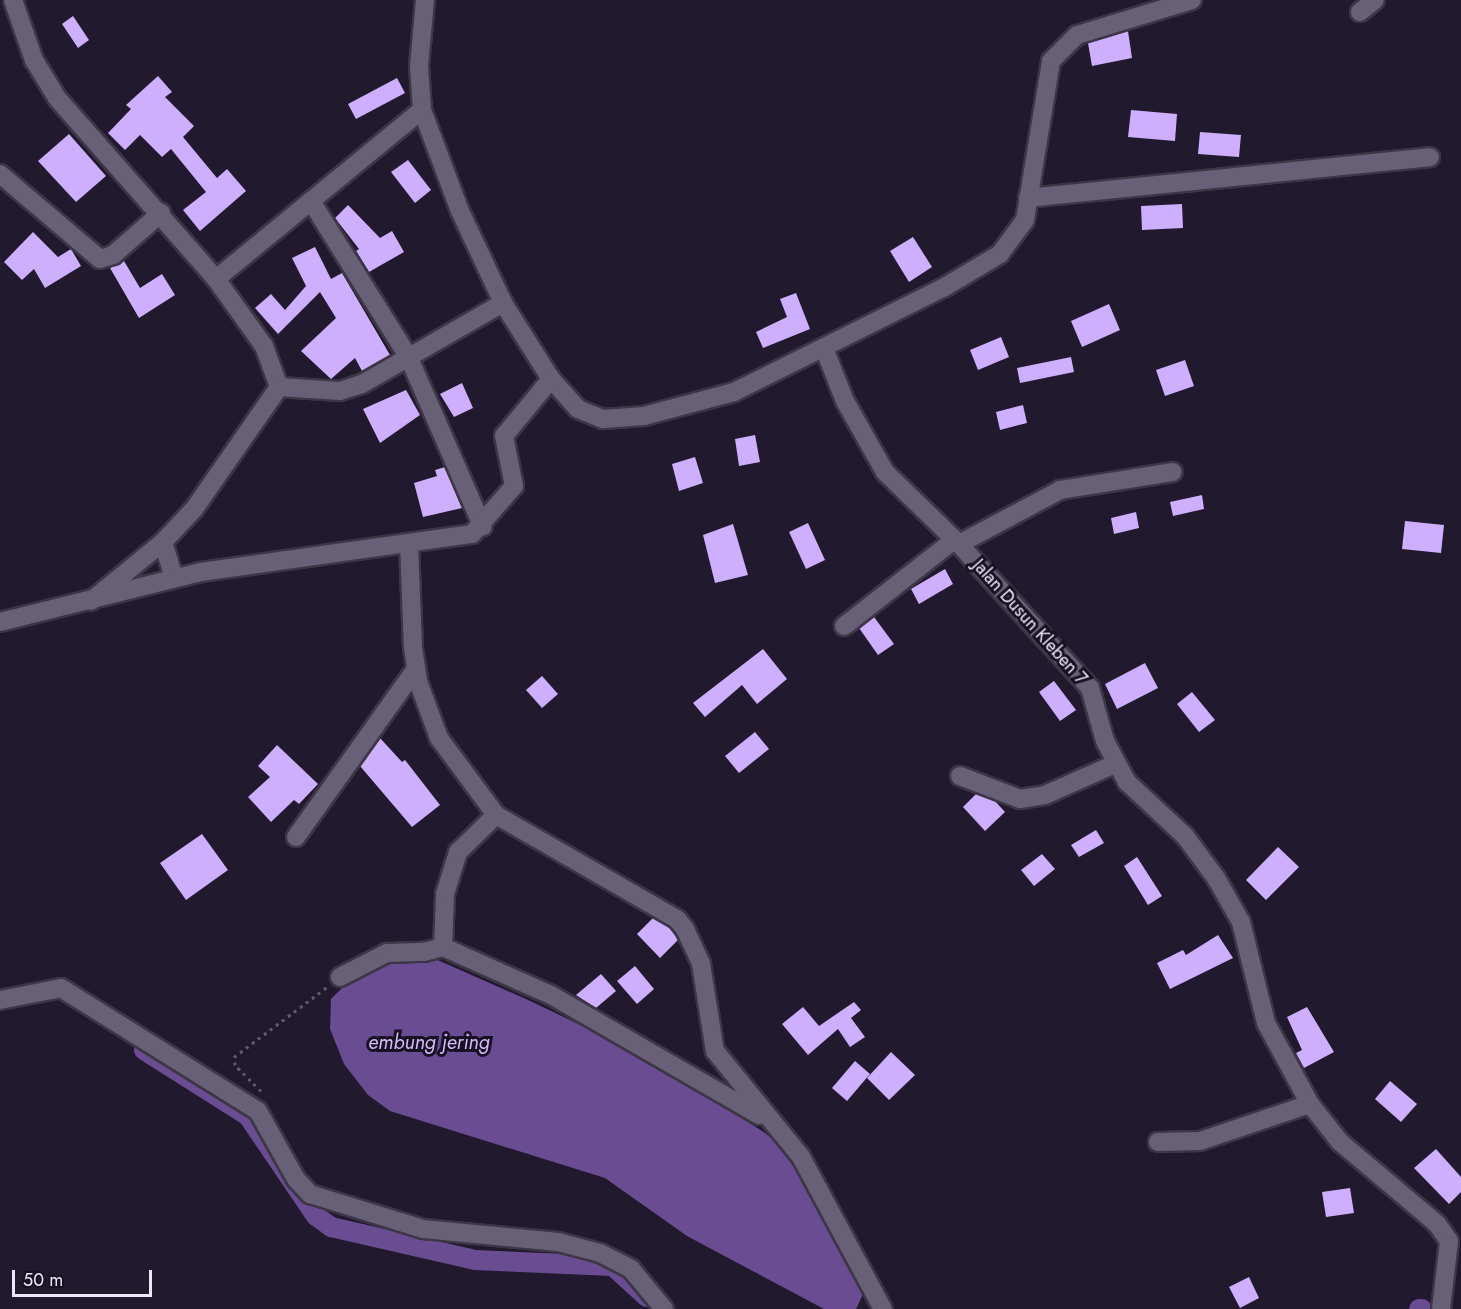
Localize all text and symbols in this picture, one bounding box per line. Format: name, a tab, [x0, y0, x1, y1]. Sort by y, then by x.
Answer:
street label: Jalan Dusun Kleben 7	[968, 555, 1092, 689]
water label: embung jering	[368, 1030, 490, 1054]
scale bar	[15, 1258, 154, 1296]
text: 50 m	[23, 1267, 63, 1293]

